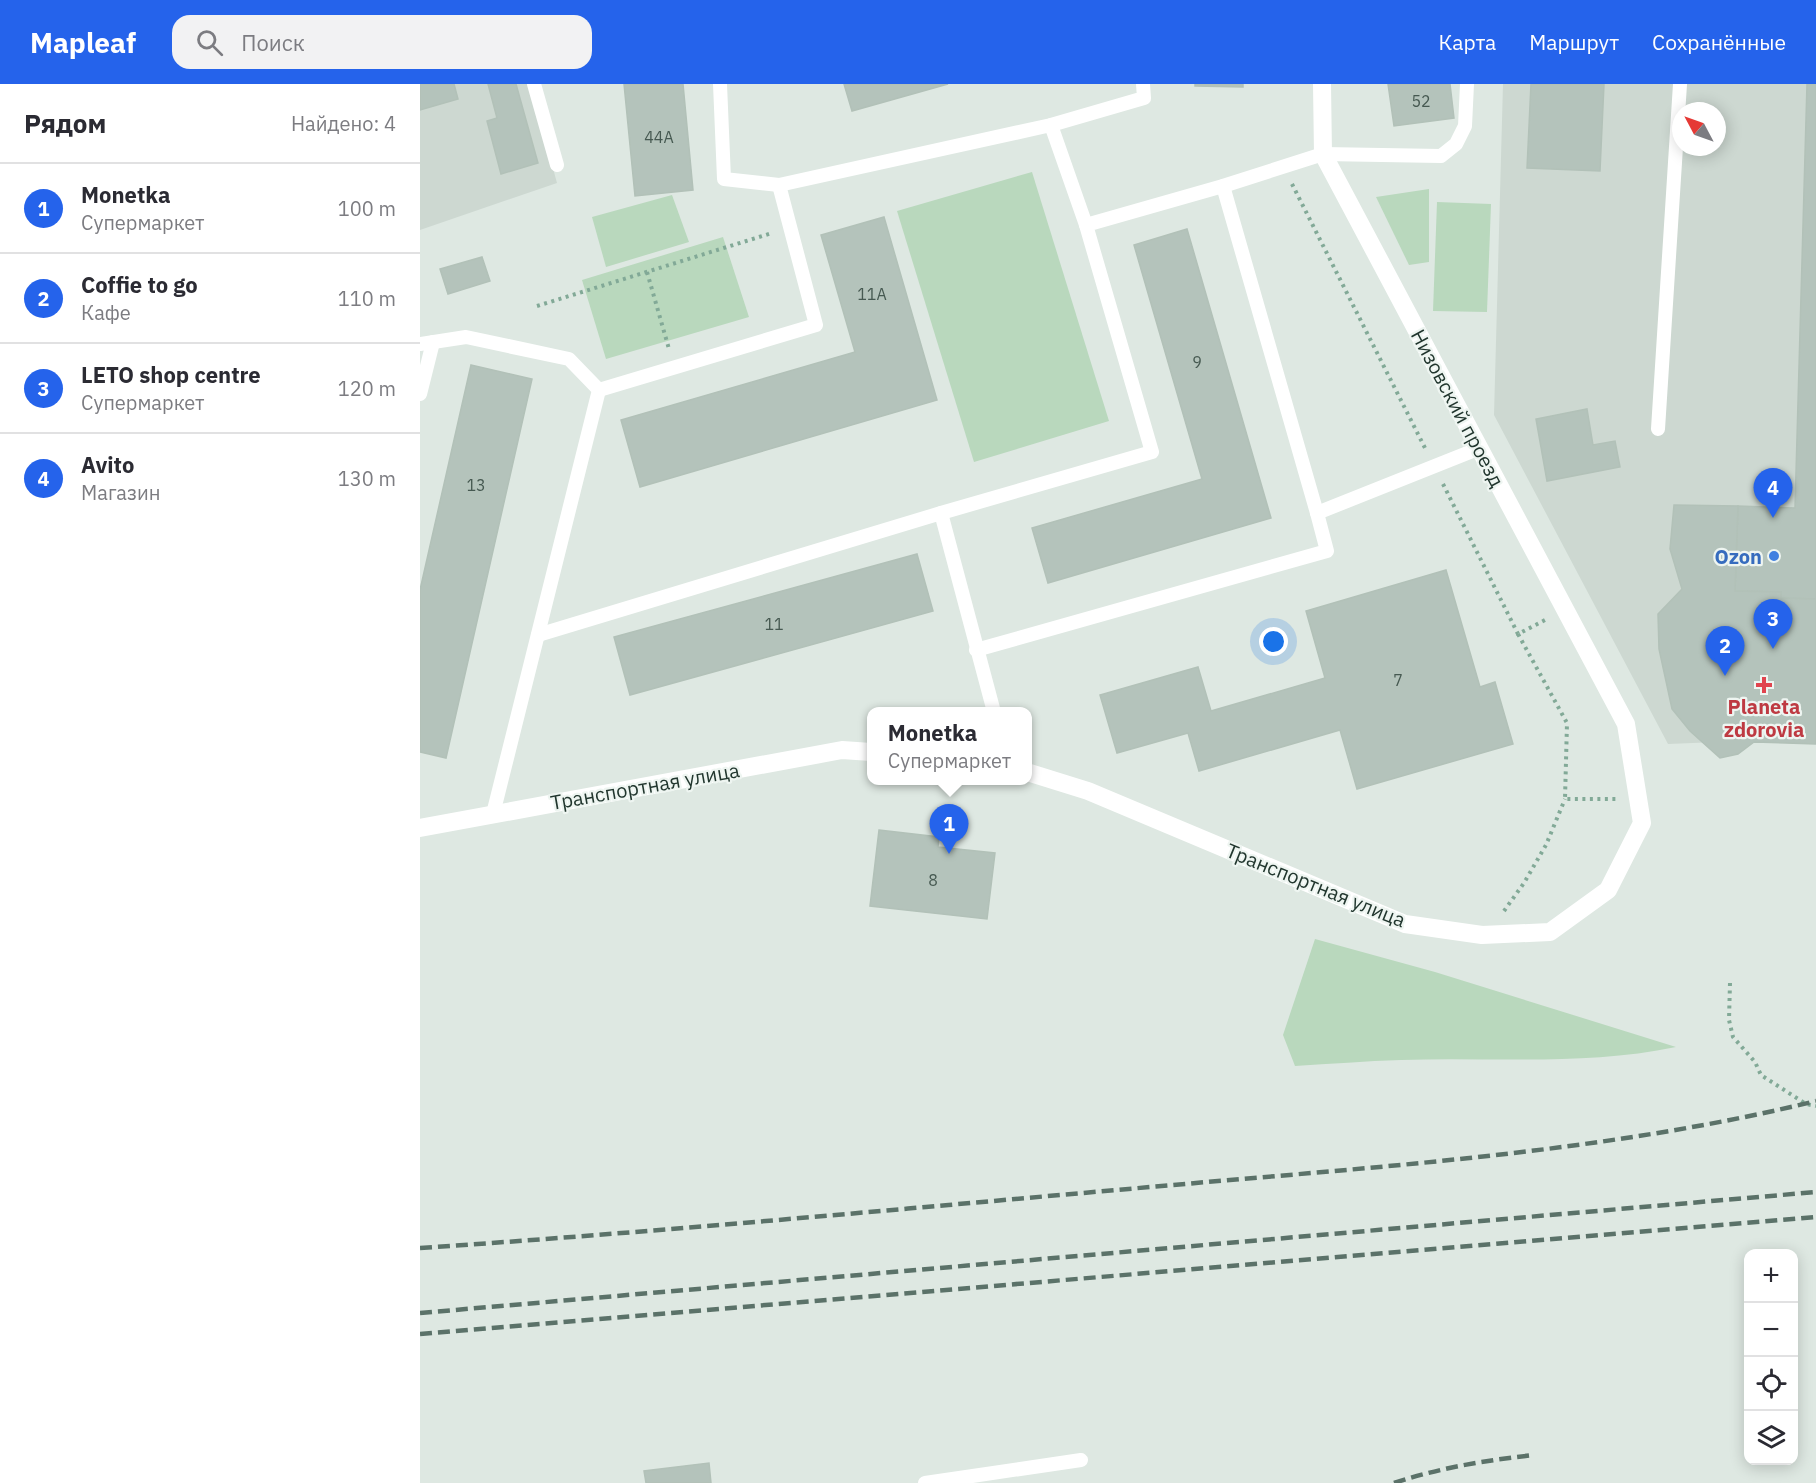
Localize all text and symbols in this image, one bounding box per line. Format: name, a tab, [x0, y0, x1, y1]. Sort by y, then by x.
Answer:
search box	[172, 15, 592, 69]
text: Mapleaf	[30, 24, 136, 61]
icon: search	[193, 26, 226, 59]
text: Поиск	[241, 28, 305, 57]
text: Карта	[1438, 28, 1496, 56]
text: Маршрут	[1529, 28, 1619, 56]
text: Сохранённые	[1652, 28, 1786, 56]
house number: 52	[1411, 91, 1431, 111]
north arrow	[1672, 102, 1726, 156]
text: Рядом	[24, 106, 106, 140]
text: Найдено: 4	[291, 110, 396, 137]
house number: 44А	[644, 127, 674, 147]
text: Monetka	[81, 180, 171, 209]
text: 1	[38, 195, 50, 222]
text: 100 m	[338, 195, 396, 222]
text: Супермаркет	[81, 209, 204, 236]
text: Coffie to go	[81, 270, 198, 299]
house number: 11А	[857, 284, 887, 304]
text: 2	[38, 285, 50, 312]
text: 110 m	[338, 285, 396, 312]
text: Кафе	[81, 299, 131, 326]
street label: Низовский проезд	[1405, 325, 1511, 492]
house number: 9	[1192, 352, 1202, 372]
text: LETO shop centre	[81, 360, 261, 389]
text: 3	[38, 375, 50, 402]
text: 120 m	[338, 375, 396, 402]
text: Супермаркет	[81, 389, 204, 416]
text: Avito	[81, 450, 134, 479]
text: 4	[38, 465, 50, 492]
text: 130 m	[338, 465, 396, 492]
pin: 4	[1754, 468, 1792, 518]
house number: 13	[466, 475, 486, 495]
text: Магазин	[81, 479, 161, 506]
place label: Ozon	[1714, 543, 1762, 570]
marker: Ozon	[1767, 549, 1781, 563]
pin: 3	[1754, 600, 1792, 649]
house number: 11	[764, 614, 784, 634]
pin: 2	[1706, 626, 1744, 676]
your location	[1259, 627, 1288, 656]
house number: 7	[1393, 670, 1403, 690]
marker: Planeta zdorovia	[1757, 678, 1771, 692]
place label: Planeta zdorovia	[1724, 693, 1804, 743]
popup	[867, 707, 1032, 785]
text: Monetka	[888, 718, 977, 747]
text: Супермаркет	[888, 747, 1011, 774]
street label: Транспортная улица	[548, 756, 742, 816]
pin: 1	[930, 804, 968, 854]
street label: Транспортная улица	[1222, 837, 1410, 933]
house number: 8	[928, 870, 938, 890]
map controls	[1744, 1249, 1798, 1465]
button: +	[1744, 1249, 1798, 1303]
button: −	[1744, 1303, 1798, 1357]
button: locate	[1744, 1357, 1798, 1411]
button: layers	[1744, 1411, 1798, 1465]

